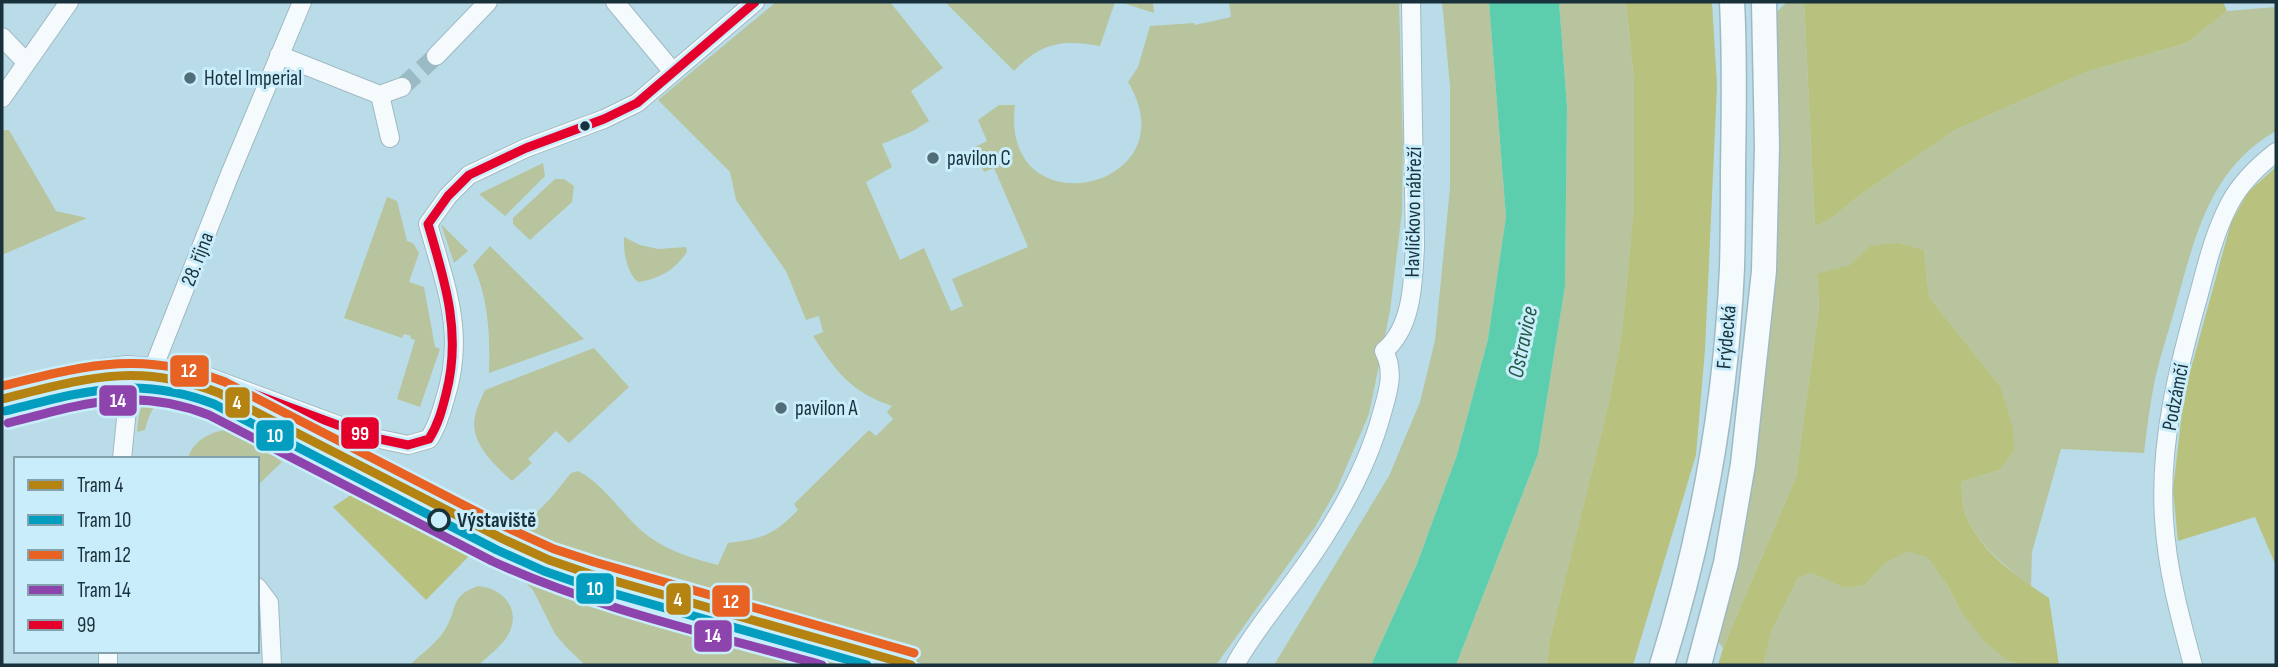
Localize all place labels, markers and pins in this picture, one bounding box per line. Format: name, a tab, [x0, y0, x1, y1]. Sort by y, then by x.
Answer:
place label: Hotel Imperial	[204, 66, 302, 91]
marker: Hotel Imperial	[182, 70, 198, 86]
unlabelled marker	[578, 119, 592, 133]
place label: pavilon C	[947, 146, 1011, 171]
marker: pavilon C	[925, 150, 941, 166]
place label: pavilon A	[795, 396, 859, 421]
marker: pavilon A	[773, 400, 789, 416]
place label: Výstaviště	[457, 508, 536, 533]
marker: Výstaviště	[428, 509, 450, 531]

